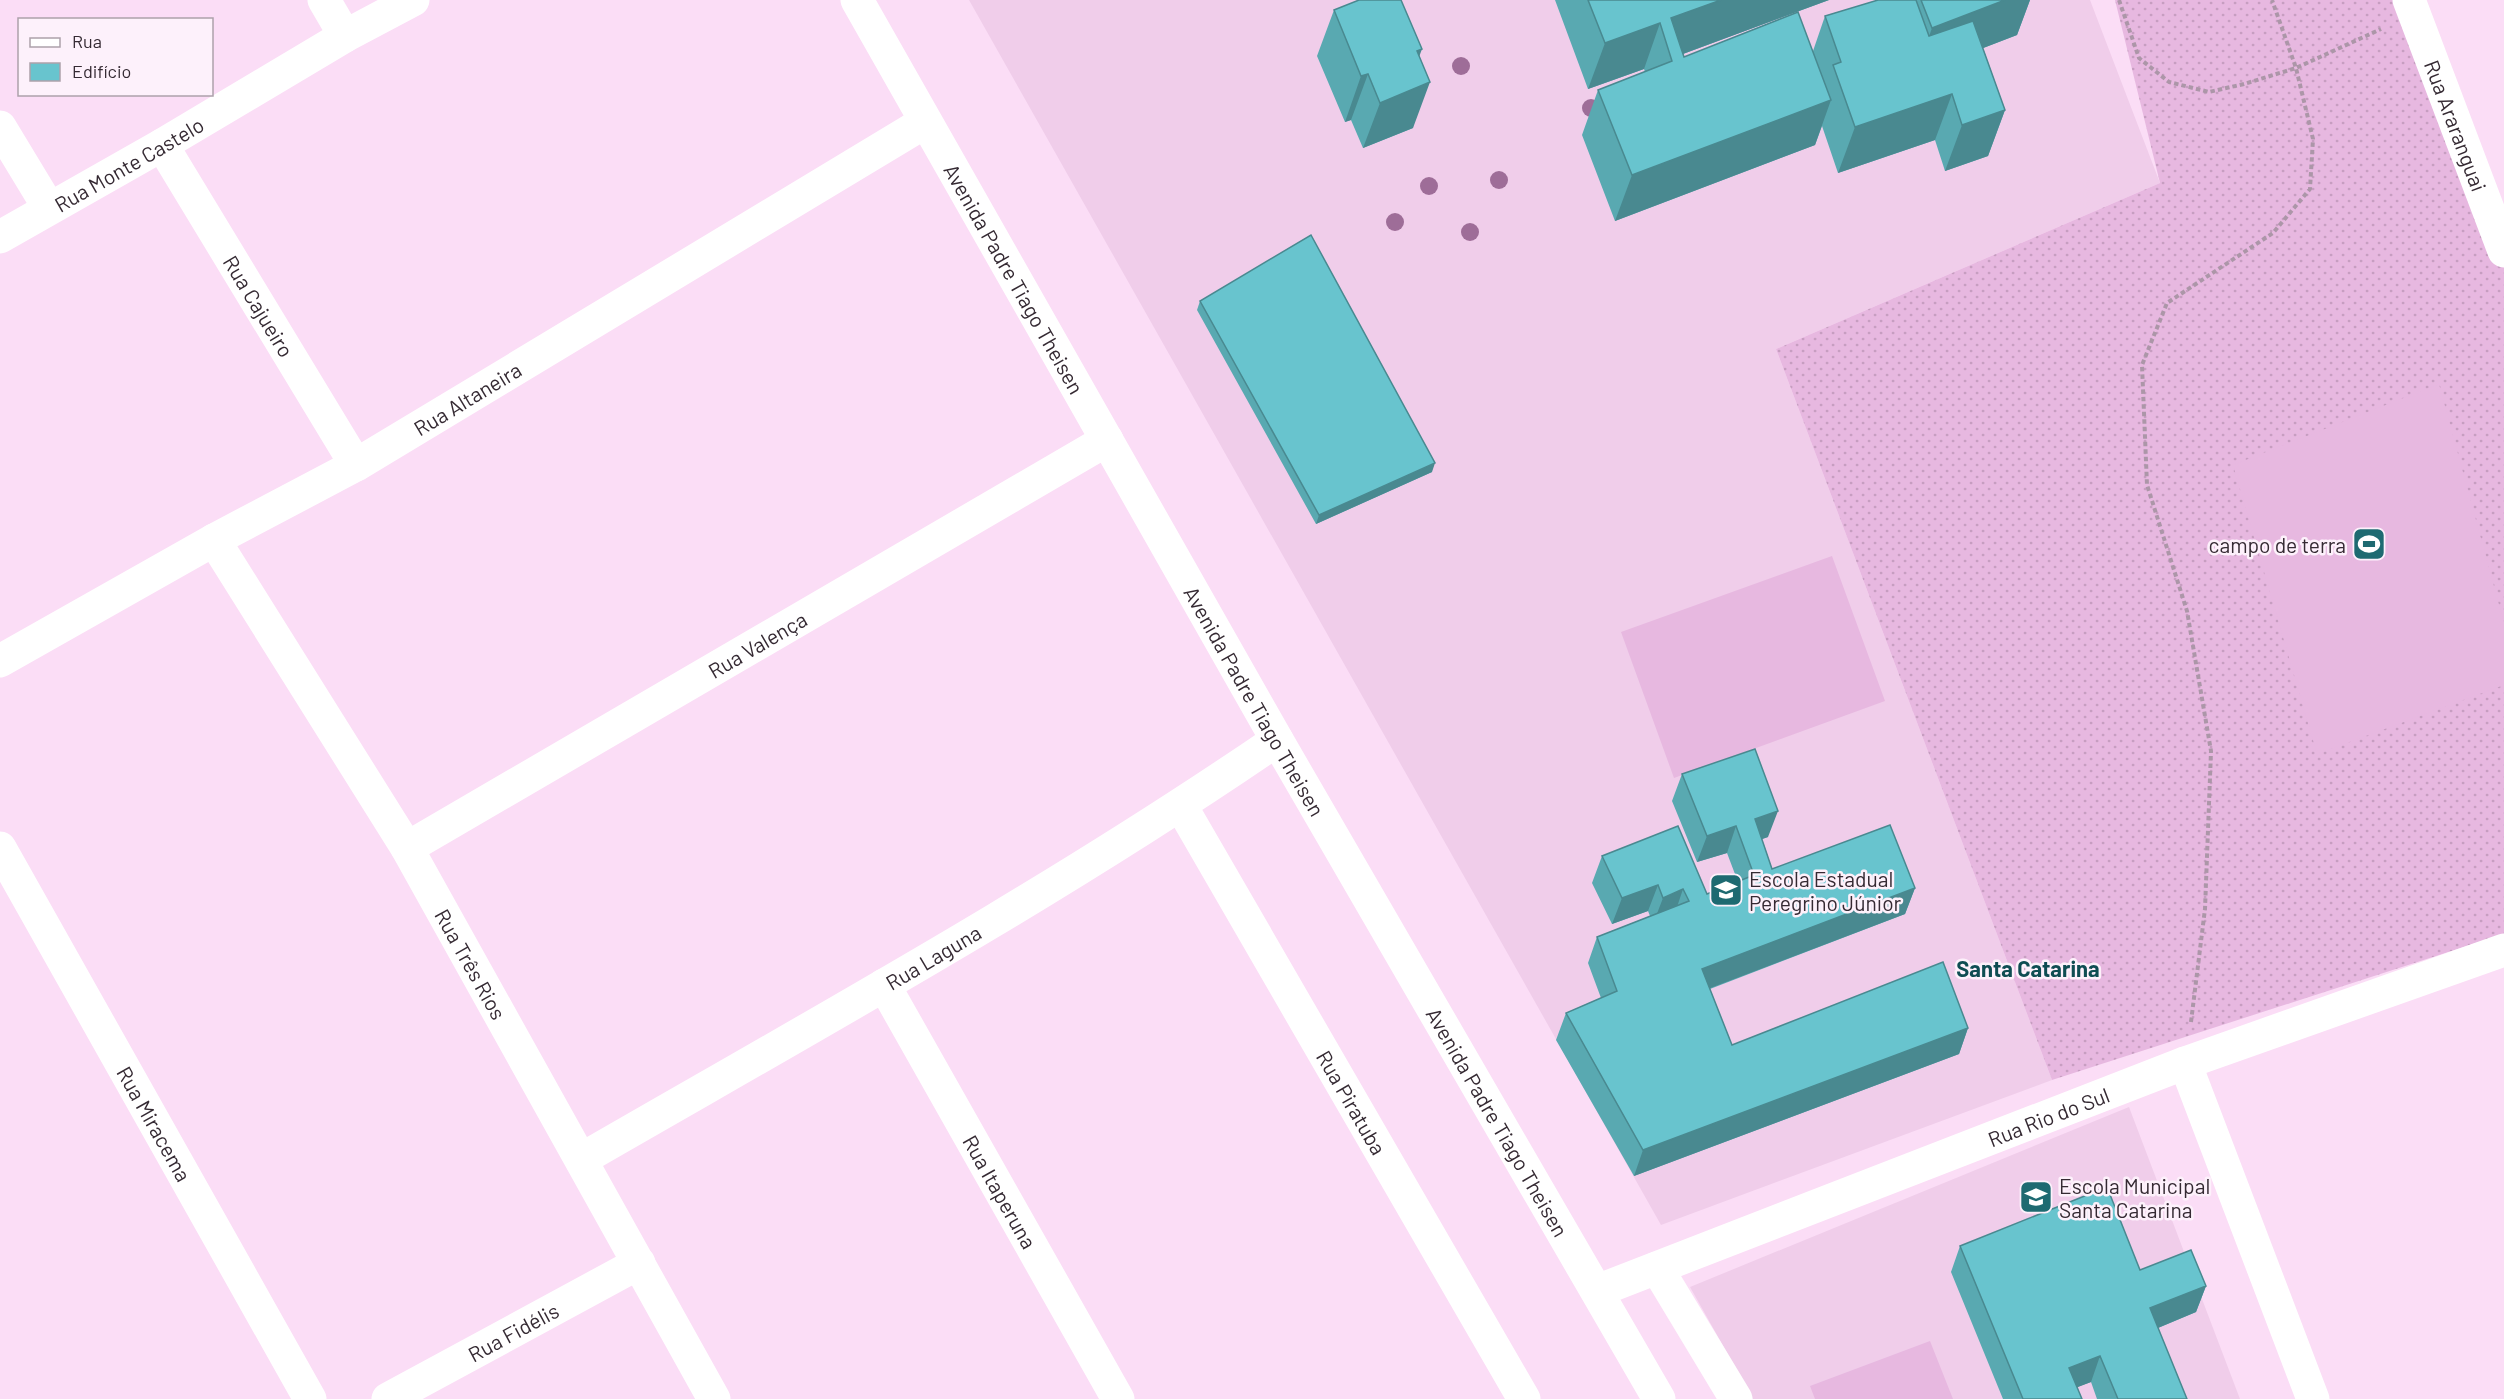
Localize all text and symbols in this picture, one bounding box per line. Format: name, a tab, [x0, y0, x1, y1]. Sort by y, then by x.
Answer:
legend	[18, 18, 213, 96]
text: Rua	[72, 30, 102, 52]
street label: Rua Araranguai	[2420, 56, 2493, 194]
text: Edifício	[72, 60, 131, 82]
street label: Rua Monte Castelo	[50, 111, 208, 216]
street label: Avenida Padre Tiago Theisen	[940, 159, 1090, 398]
street label: Rua Cajueiro	[219, 250, 300, 361]
street label: Rua Altaneira	[409, 356, 525, 440]
sports icon: campo de terra	[2351, 526, 2387, 562]
place label: campo de terra	[2209, 532, 2346, 557]
street label: Avenida Padre Tiago Theisen	[1180, 581, 1331, 820]
street label: Rua Valença	[703, 606, 811, 683]
place label: Escola Estadual Peregrino Júnior	[1749, 866, 1902, 915]
school or university icon: Escola Estadual Peregrino Júnior	[1708, 872, 1744, 908]
street label: Rua Três Rios	[431, 904, 512, 1023]
street label: Rua Laguna	[881, 919, 985, 994]
district label: Santa Catarina	[1956, 955, 2100, 981]
street label: Avenida Padre Tiago Theisen	[1422, 1003, 1574, 1241]
street label: Rua Piratuba	[1312, 1045, 1392, 1159]
street label: Rua Miracema	[113, 1062, 197, 1185]
street label: Rua Rio do Sul	[1984, 1081, 2113, 1151]
street label: Rua Itaperuna	[959, 1130, 1043, 1253]
place label: Escola Municipal Santa Catarina	[2059, 1173, 2210, 1222]
school or university icon: Escola Municipal Santa Catarina	[2018, 1179, 2054, 1215]
street label: Rua Fidélis	[463, 1297, 562, 1366]

